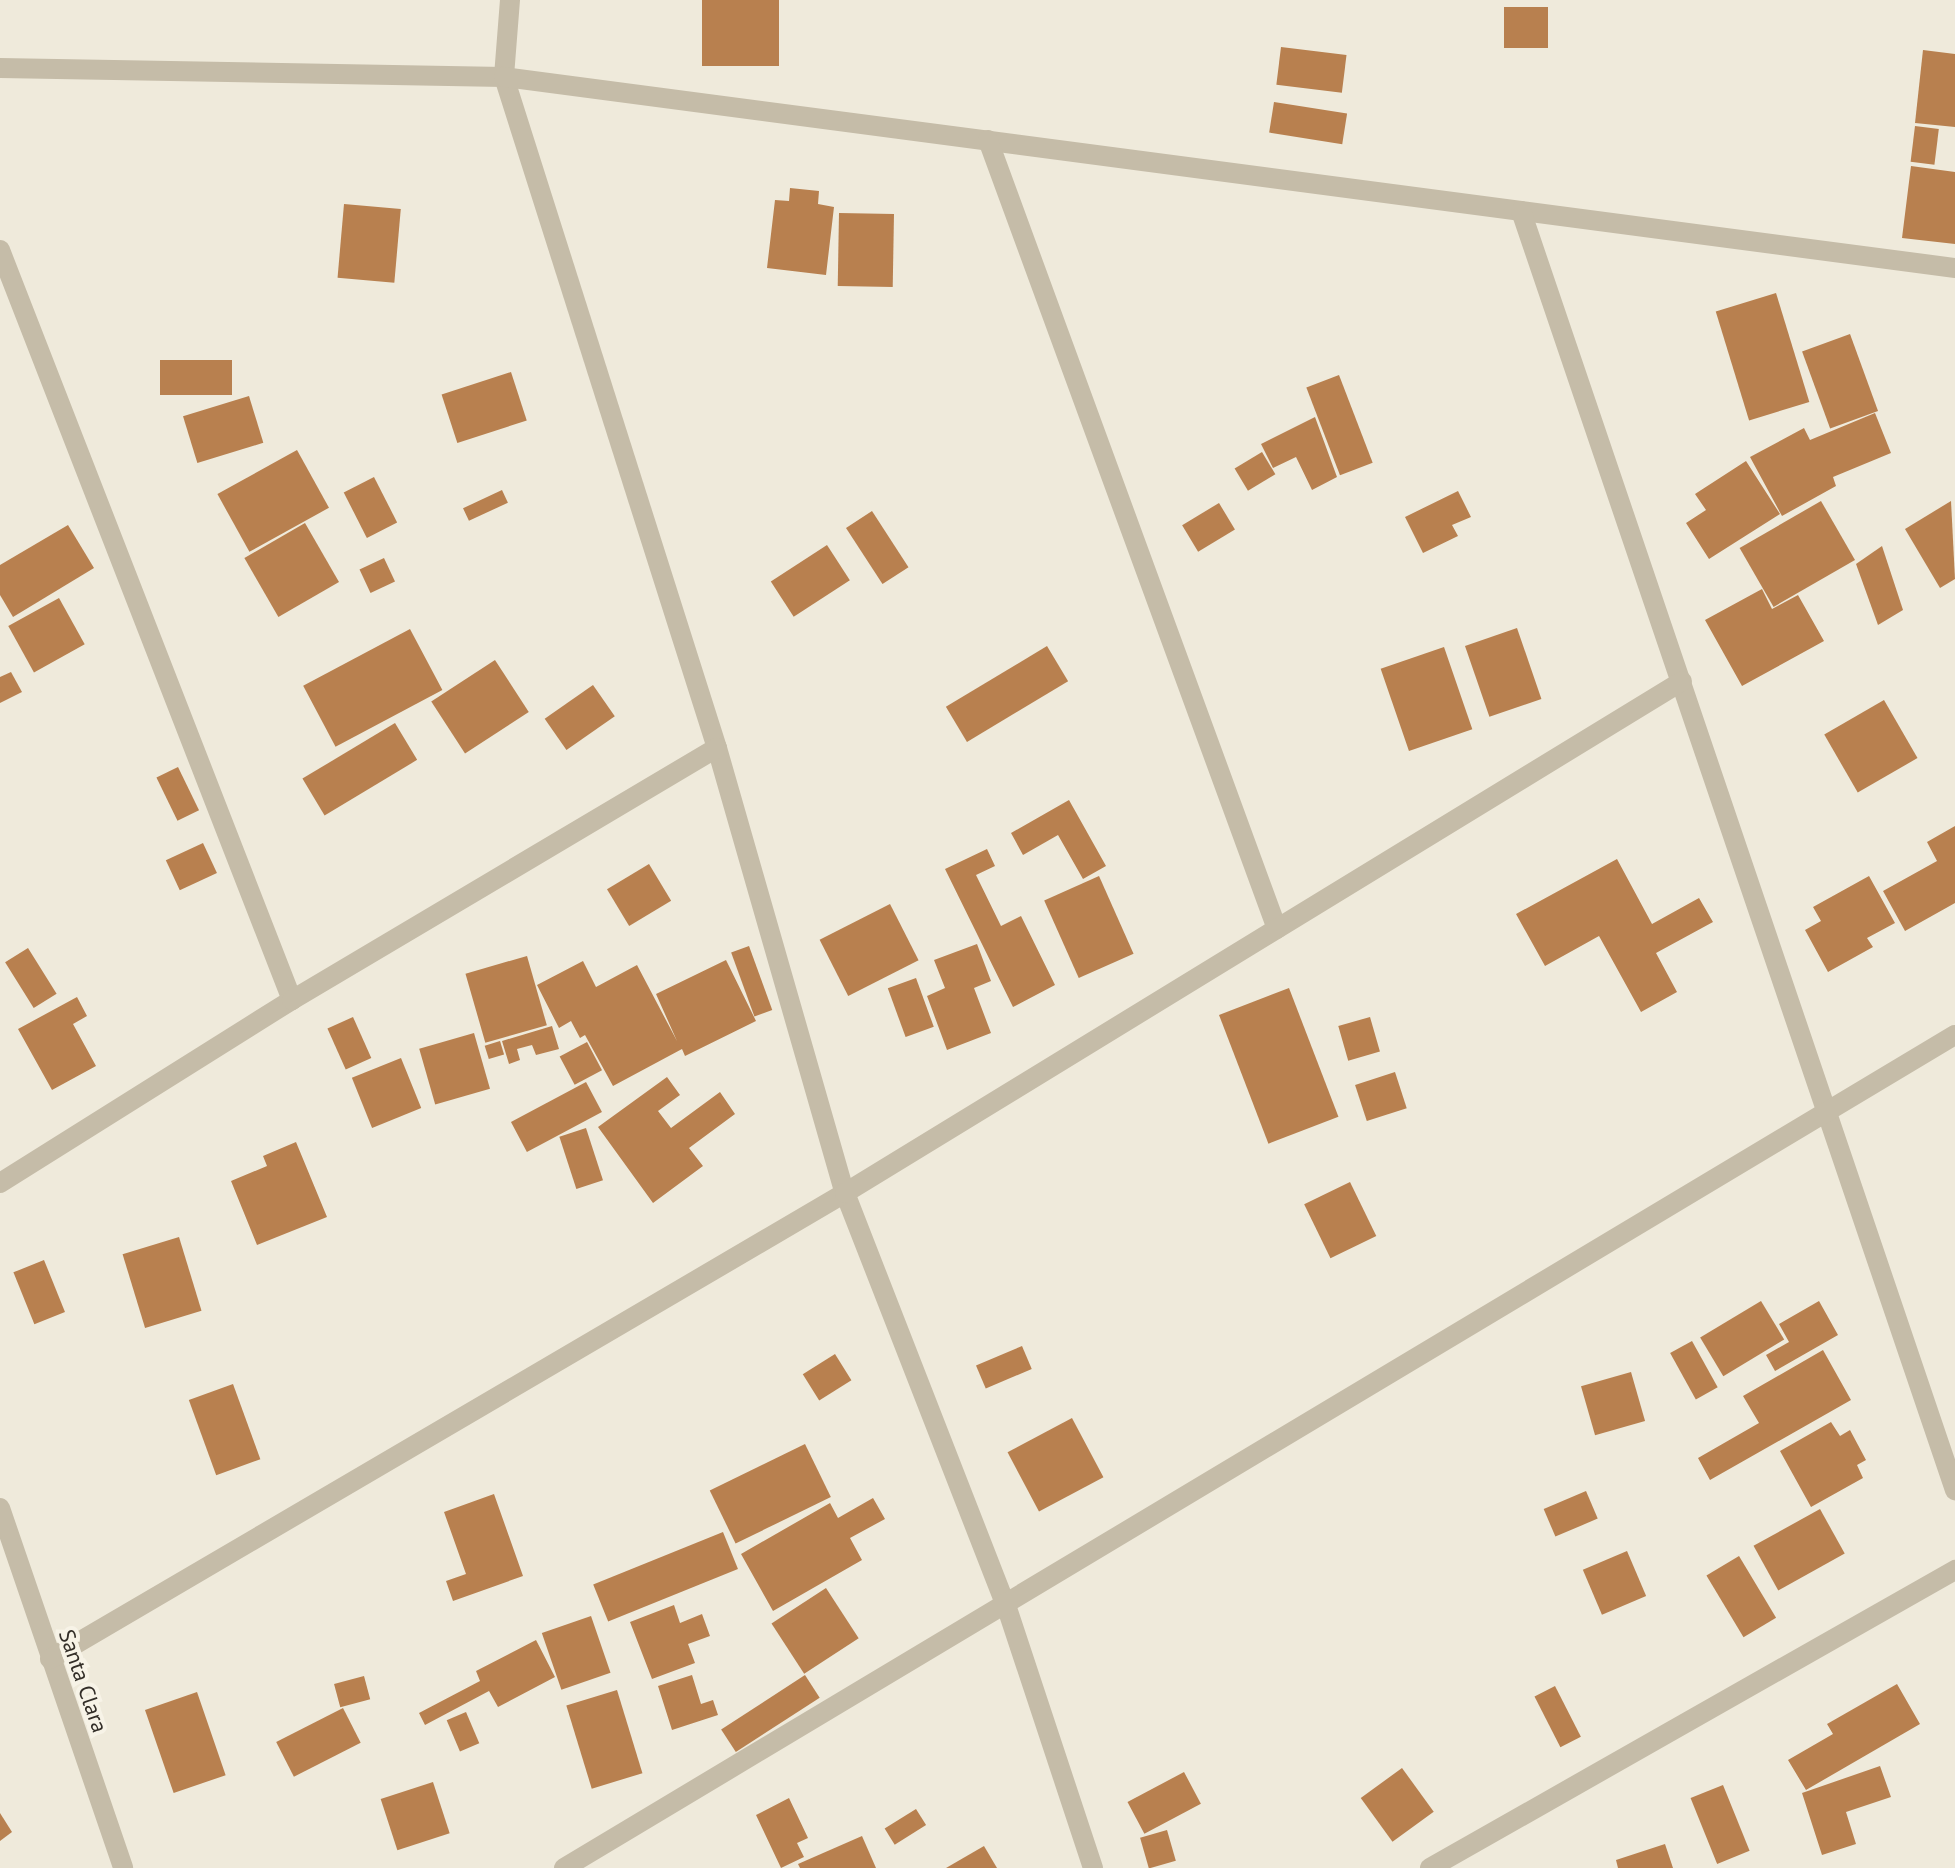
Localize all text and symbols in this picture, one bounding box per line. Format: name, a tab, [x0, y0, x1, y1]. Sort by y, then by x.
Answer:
street label: Santa Clara	[53, 1626, 113, 1736]

